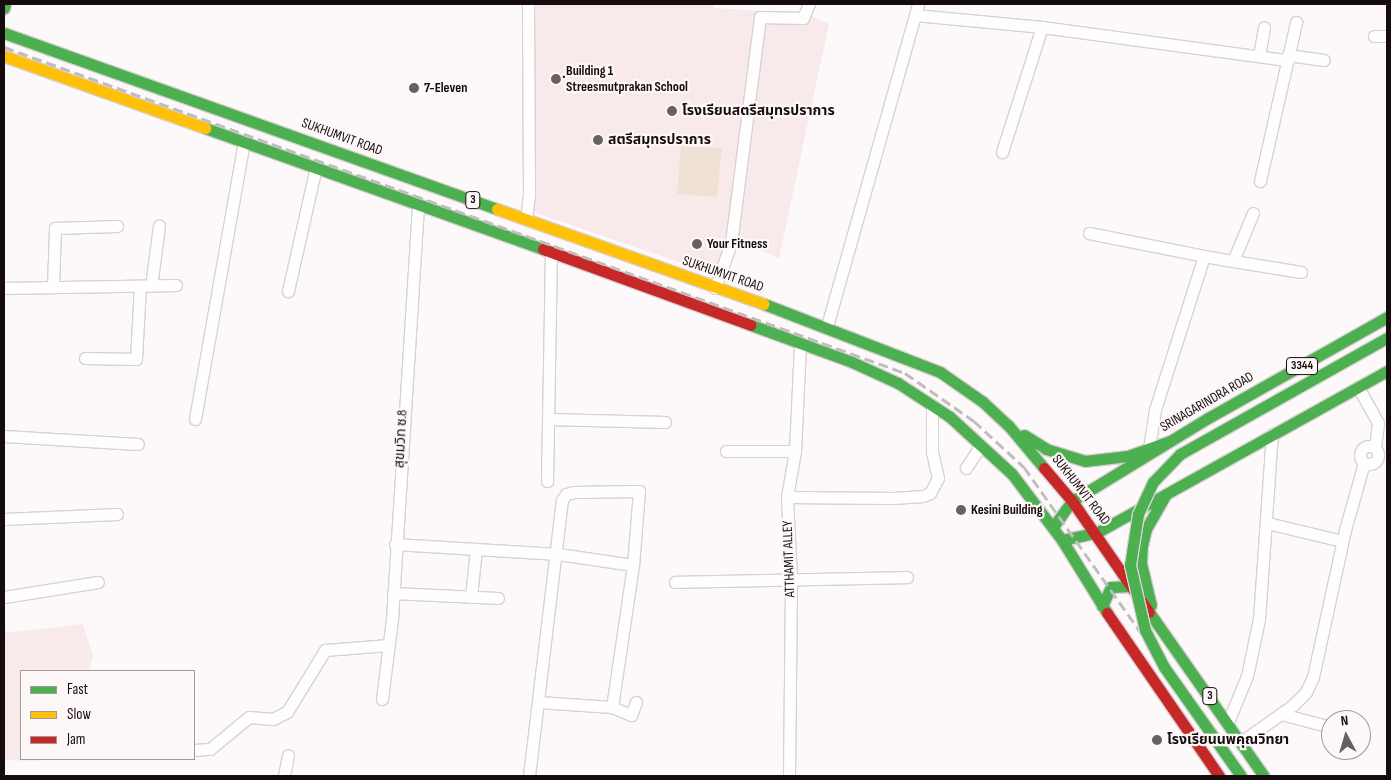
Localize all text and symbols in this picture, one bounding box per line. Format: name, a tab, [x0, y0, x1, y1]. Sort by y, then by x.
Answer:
place label: ฺBuilding 1 Streesmutprakan School	[566, 63, 688, 95]
marker: ฺBuilding 1 Streesmutprakan School	[550, 73, 562, 85]
place label: 7-Eleven	[424, 80, 467, 96]
marker: 7-Eleven	[408, 82, 420, 94]
place label: โรงเรียนสตรีสมุทรปราการ	[682, 103, 835, 119]
marker: โรงเรียนสตรีสมุทรปราการ	[666, 105, 678, 117]
street label: SUKHUMVIT ROAD	[299, 115, 385, 159]
place label: สตรีสมุทรปราการ	[608, 132, 711, 148]
marker: สตรีสมุทรปราการ	[592, 134, 604, 146]
road number: 3	[464, 190, 482, 210]
place label: Your Fitness	[707, 236, 768, 252]
marker: Your Fitness	[691, 238, 703, 250]
street label: SUKHUMVIT ROAD	[680, 252, 766, 296]
road number: 3344	[1286, 356, 1318, 376]
street label: SRINAGARINDRA ROAD	[1157, 368, 1257, 436]
street label: สุขมวิท ซ.8	[391, 409, 411, 469]
street label: SUKHUMVIT ROAD	[1048, 451, 1114, 529]
place label: Kesini Building	[971, 502, 1043, 518]
marker: Kesini Building	[955, 504, 967, 516]
street label: ATTHAMIT ALLEY	[779, 520, 799, 598]
legend	[20, 670, 195, 760]
text: Fast	[67, 680, 88, 699]
road number: 3	[1201, 686, 1219, 706]
text: Slow	[67, 705, 91, 724]
north arrow	[1321, 710, 1371, 760]
text: N	[1340, 712, 1349, 729]
text: Jam	[67, 730, 85, 749]
place label: โรงเรียนนพคุณวิทยา	[1167, 732, 1289, 748]
marker: โรงเรียนนพคุณวิทยา	[1151, 734, 1163, 746]

